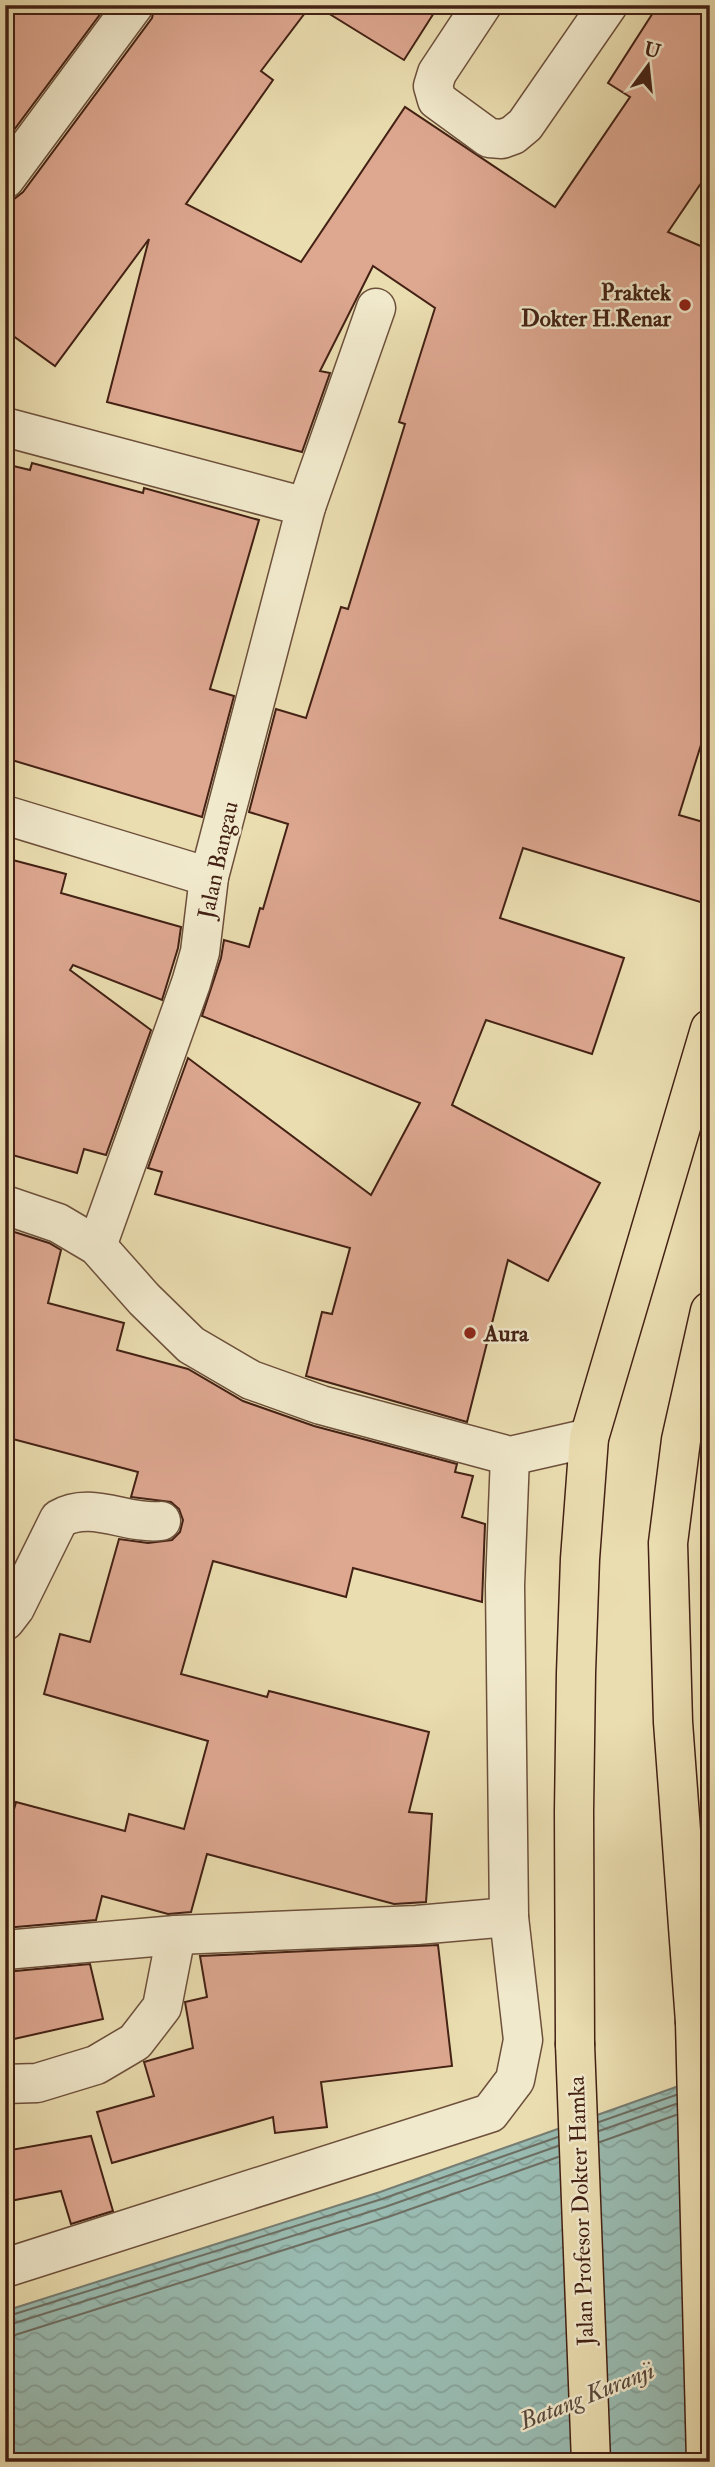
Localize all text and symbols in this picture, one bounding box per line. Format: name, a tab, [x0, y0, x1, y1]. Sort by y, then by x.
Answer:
north arrow	[614, 32, 684, 102]
text: U	[641, 37, 663, 64]
place label: Praktek Dokter H.Renar	[521, 278, 672, 333]
marker: Praktek Dokter H.Renar	[677, 297, 693, 313]
street label: Jalan Bangau	[191, 799, 245, 922]
place label: Aura	[483, 1319, 530, 1348]
marker: Aura	[462, 1325, 478, 1341]
street label: Jalan Profesor Dokter Hamka	[562, 2075, 600, 2347]
water label: Batang Kuranji	[514, 2355, 659, 2437]

